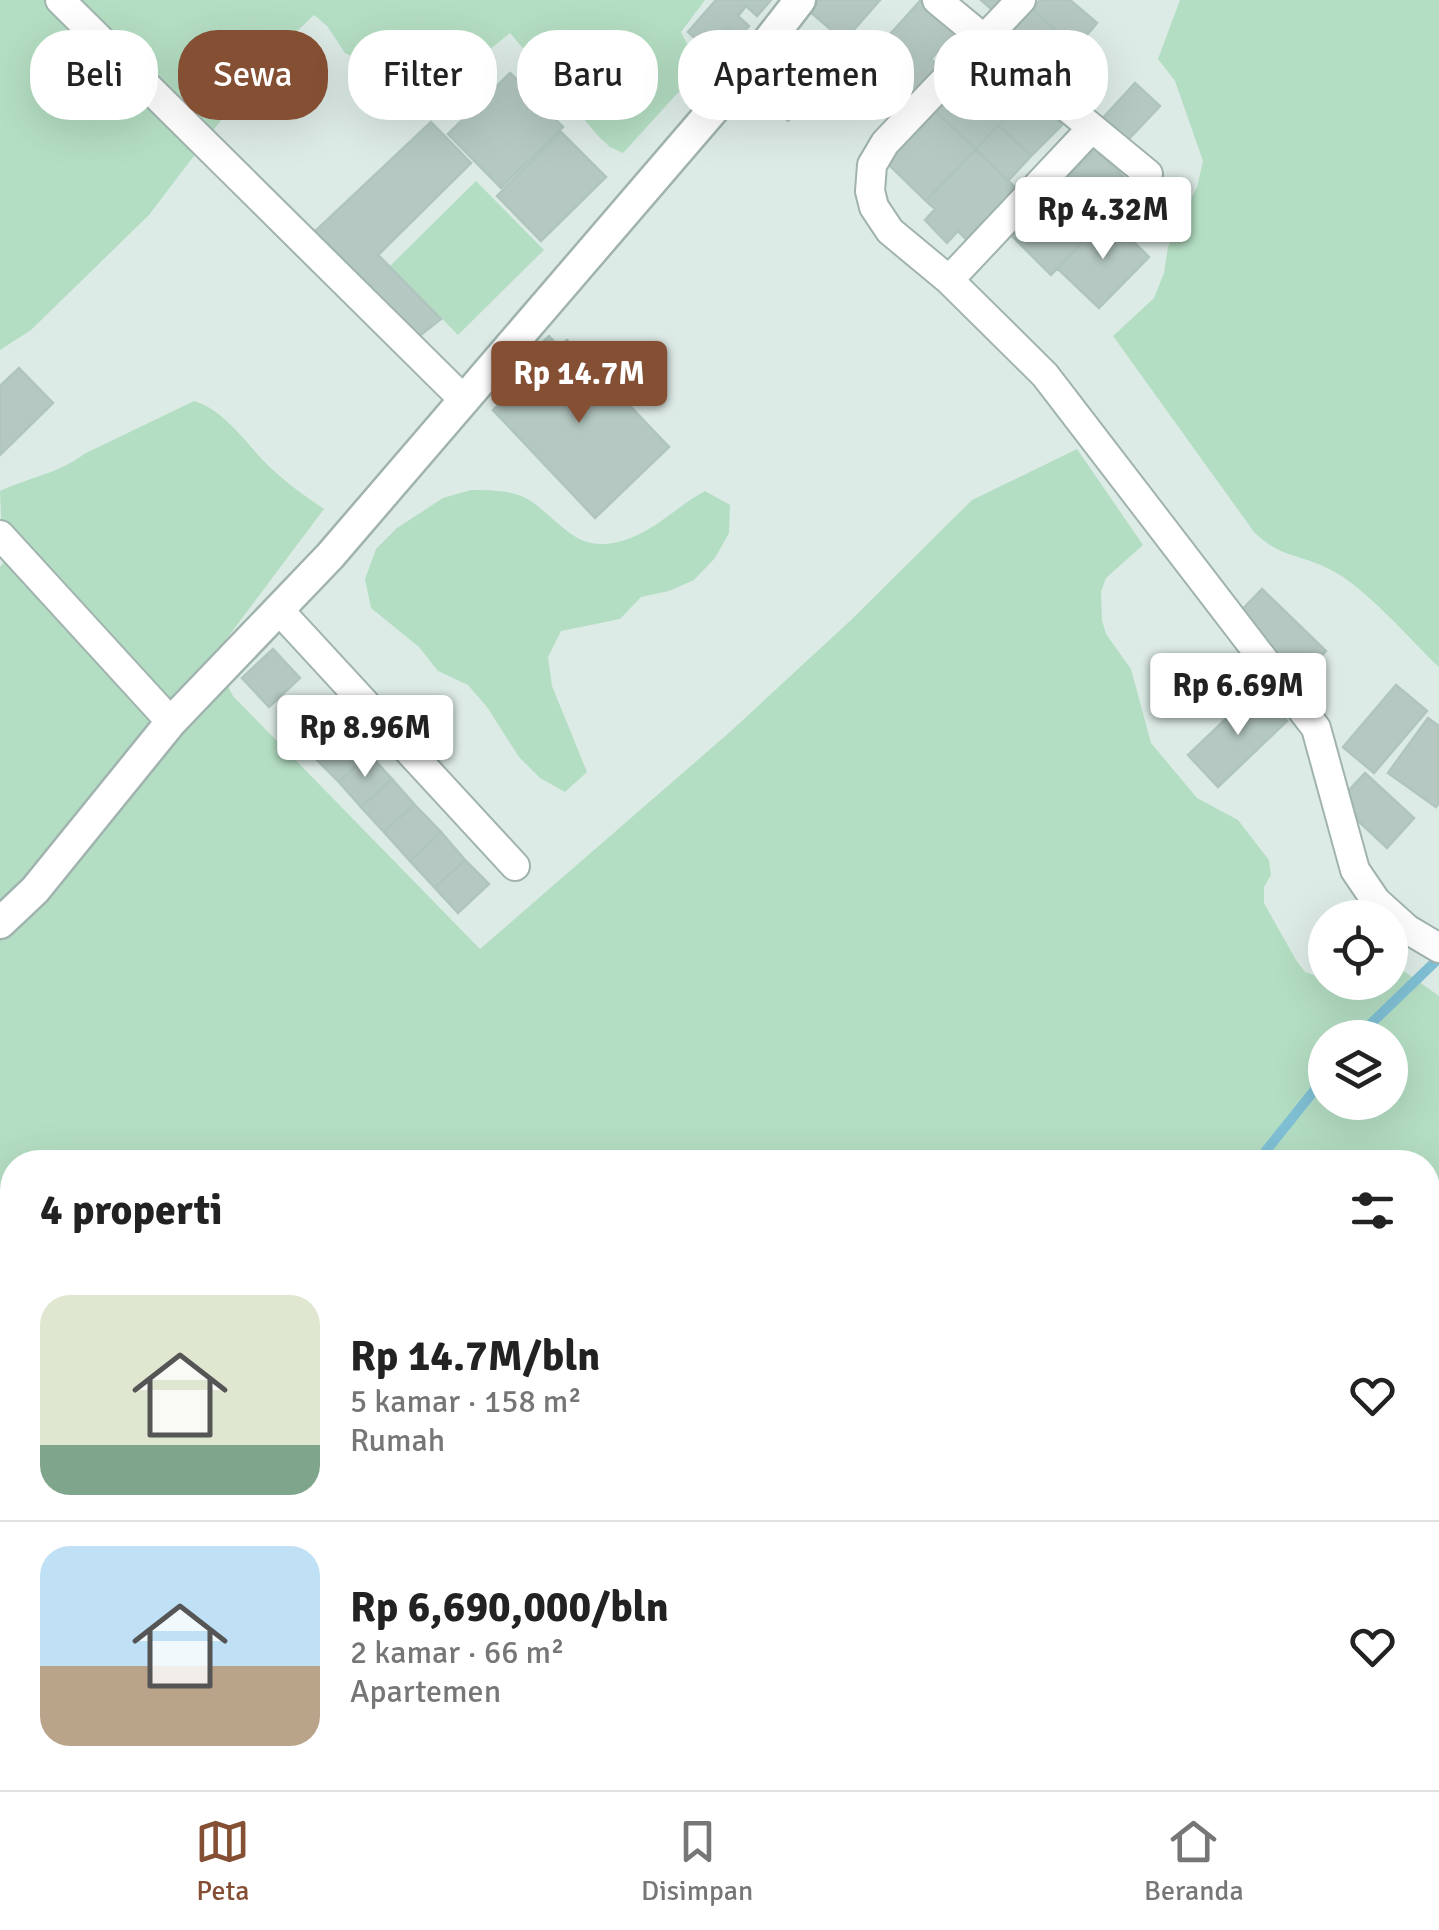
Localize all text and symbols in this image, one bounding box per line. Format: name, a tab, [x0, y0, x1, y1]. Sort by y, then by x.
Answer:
chip: Beli	[30, 30, 158, 120]
chip: Sewa	[178, 30, 328, 120]
chip: Filter	[348, 30, 497, 120]
chip: Baru	[517, 30, 658, 120]
chip: Apartemen	[678, 30, 914, 120]
chip: Rumah	[934, 30, 1108, 120]
pin: Rp 4.32M	[1000, 177, 1206, 262]
text: Rp 4.32M	[1037, 190, 1169, 229]
pin: Rp 14.7M	[476, 341, 682, 426]
text: Rp 14.7M	[513, 354, 645, 393]
pin: Rp 6.69M	[1135, 653, 1341, 738]
text: Rp 6.69M	[1172, 666, 1304, 705]
pin: Rp 8.96M	[262, 695, 468, 780]
text: Rp 8.96M	[299, 708, 431, 747]
map controls	[1308, 900, 1408, 1120]
button: locate	[1308, 900, 1408, 1000]
button: layers	[1308, 1020, 1408, 1120]
icon: filters	[1345, 1183, 1400, 1238]
text: 4 properti	[40, 1185, 223, 1236]
text: Rp 14.7M/bln	[350, 1331, 600, 1382]
icon: home	[120, 1335, 240, 1455]
icon: heart	[1345, 1368, 1400, 1423]
text: 5 kamar · 158 m²	[350, 1382, 582, 1421]
text: Rumah	[350, 1421, 445, 1460]
text: Rp 6,690,000/bln	[350, 1582, 669, 1633]
icon: home	[120, 1586, 240, 1706]
icon: heart	[1345, 1619, 1400, 1674]
text: 2 kamar · 66 m²	[350, 1633, 564, 1672]
text: Apartemen	[350, 1672, 501, 1711]
tab: Peta	[195, 1814, 250, 1908]
tab: Disimpan	[641, 1814, 753, 1908]
tab: Beranda	[1144, 1814, 1244, 1908]

